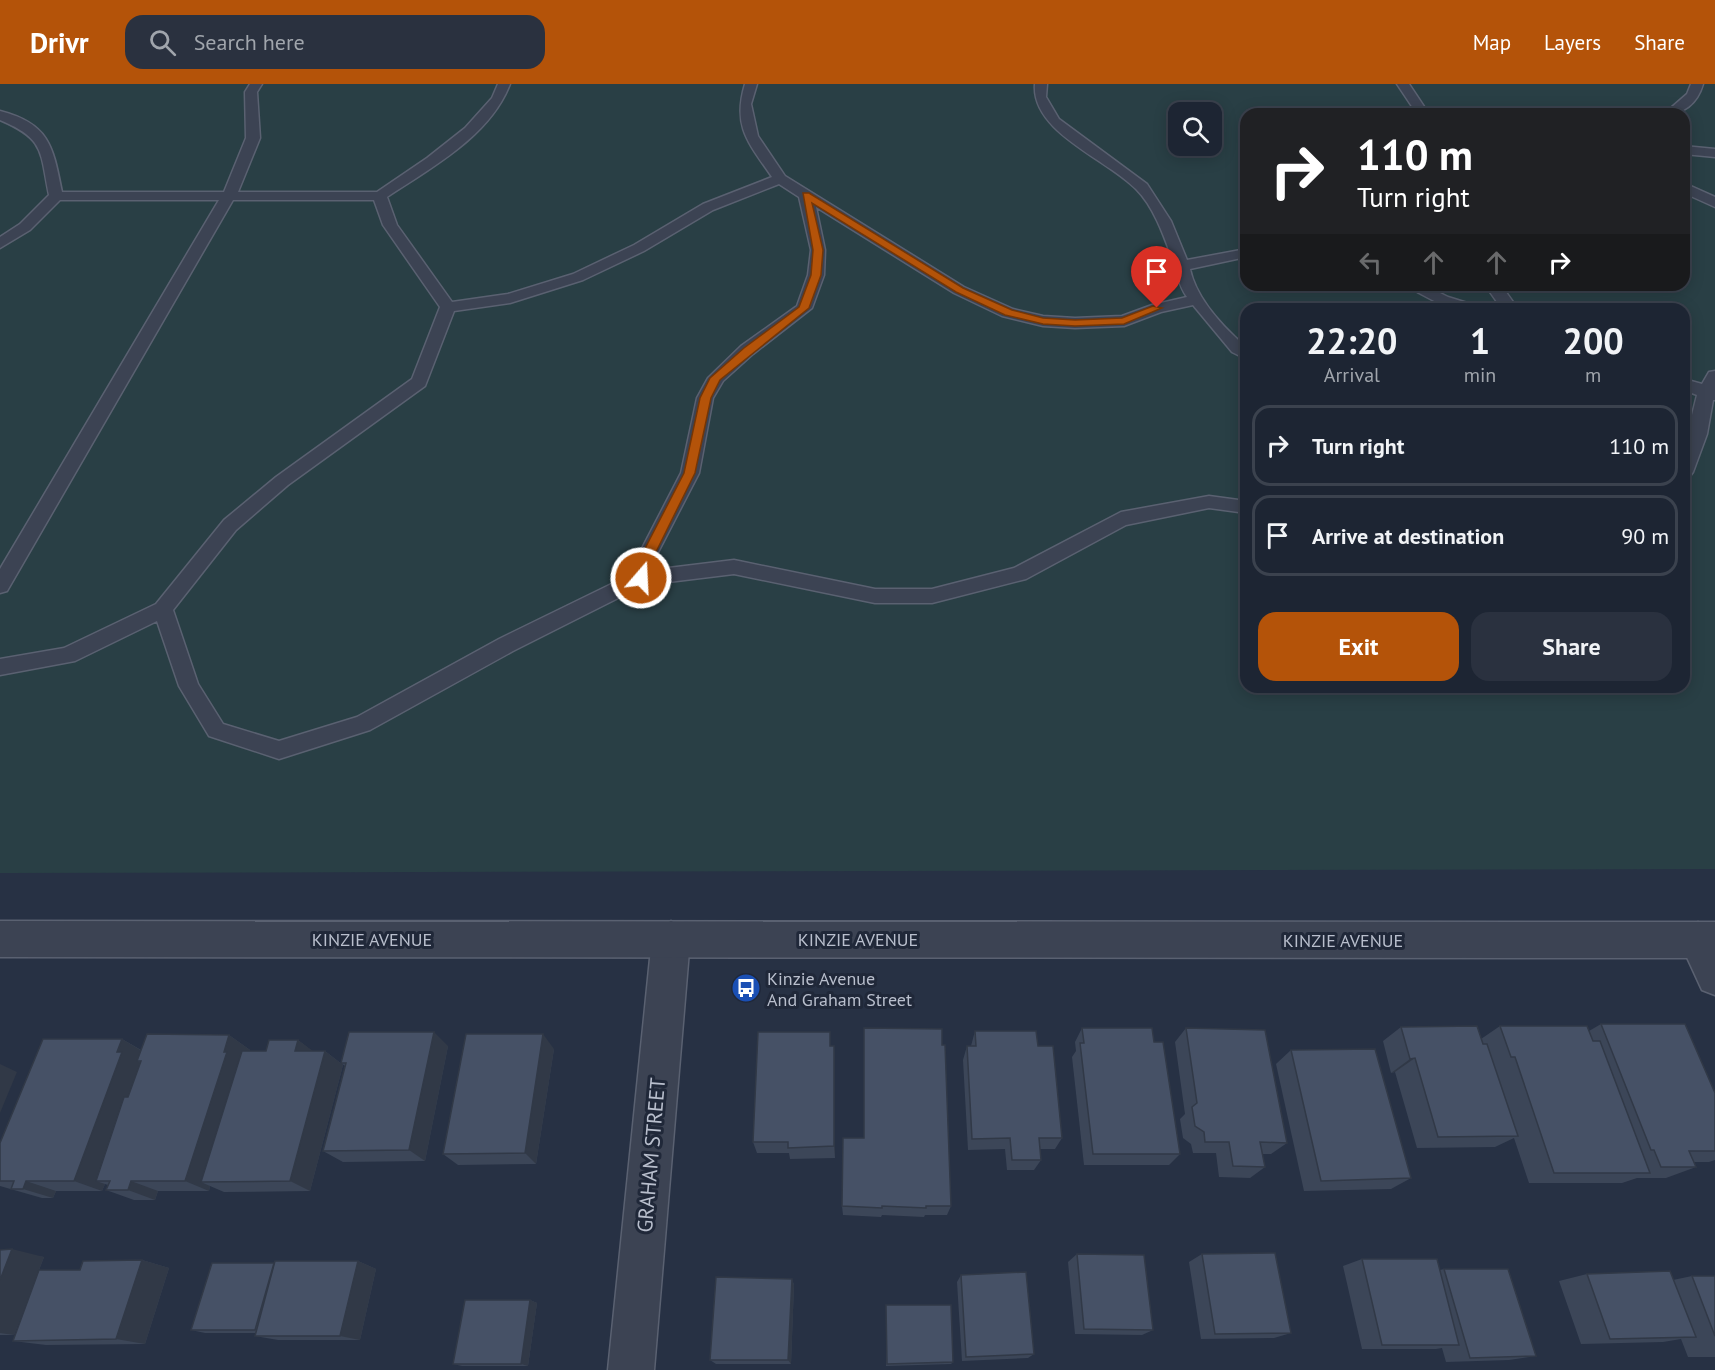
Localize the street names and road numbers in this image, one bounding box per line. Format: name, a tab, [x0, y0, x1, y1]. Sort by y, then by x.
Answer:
street label: KINZIE AVENUE	[312, 928, 432, 951]
street label: KINZIE AVENUE	[798, 928, 918, 951]
street label: KINZIE AVENUE	[1283, 929, 1403, 952]
street label: GRAHAM STREET	[631, 1076, 671, 1233]

